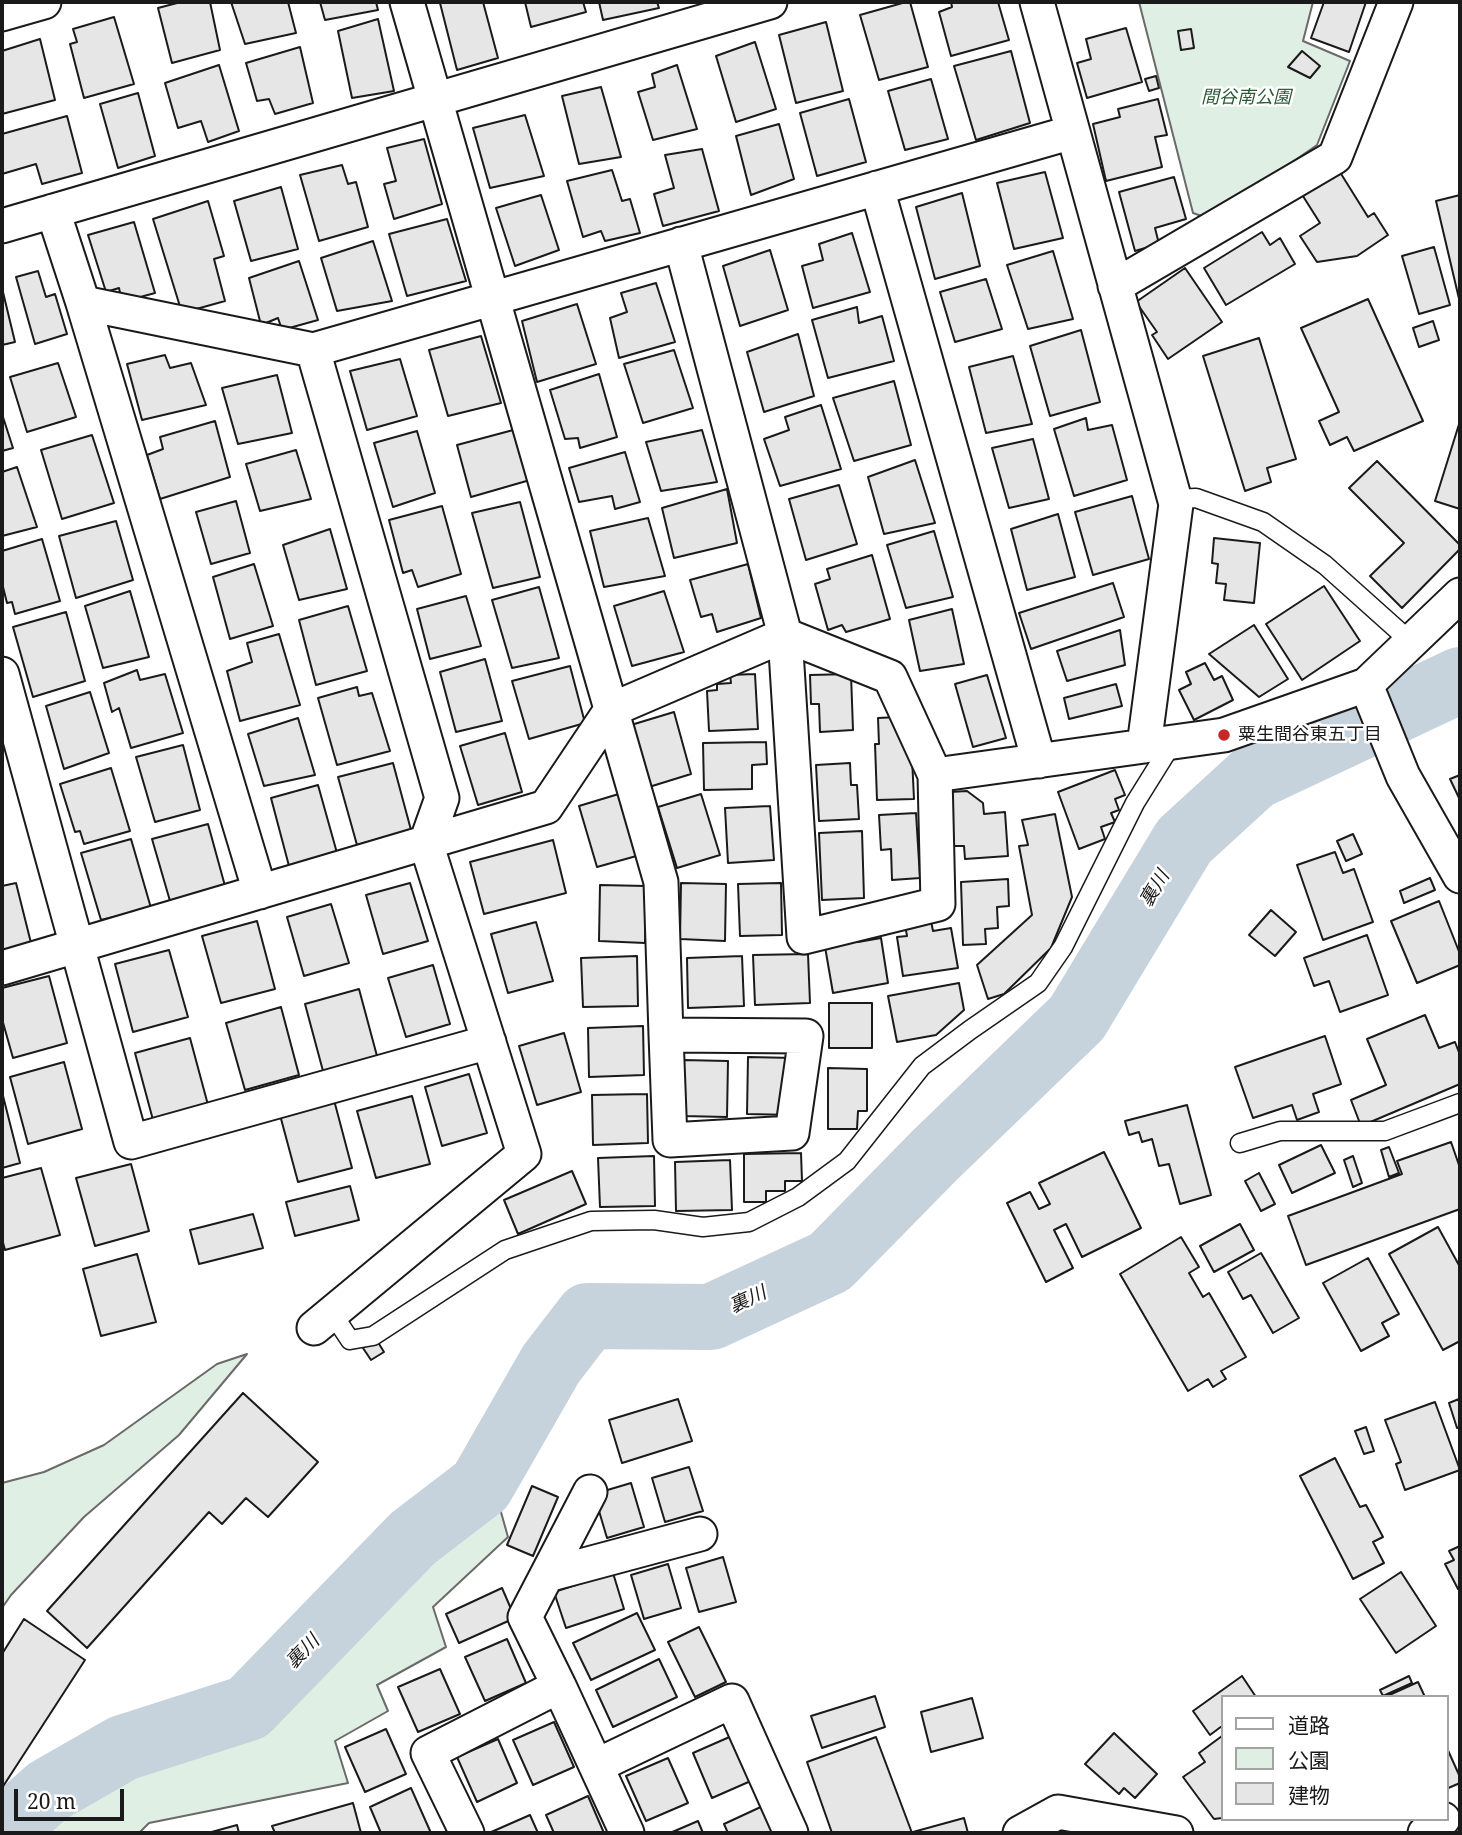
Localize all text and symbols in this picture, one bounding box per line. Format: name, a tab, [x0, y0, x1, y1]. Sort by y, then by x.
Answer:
park label: 間谷南公園	[1201, 87, 1291, 109]
place label: 粟生間谷東五丁目	[1238, 724, 1382, 746]
marker: 粟生間谷東五丁目	[1216, 727, 1232, 743]
water label: 裏川	[1135, 867, 1175, 911]
water label: 裏川	[726, 1282, 770, 1318]
water label: 裏川	[282, 1630, 324, 1674]
legend	[1220, 1695, 1448, 1821]
text: 道路	[1288, 1711, 1330, 1739]
text: 公園	[1288, 1746, 1330, 1774]
scale bar	[18, 1776, 128, 1820]
text: 建物	[1288, 1781, 1330, 1809]
text: 20 m	[27, 1787, 76, 1815]

